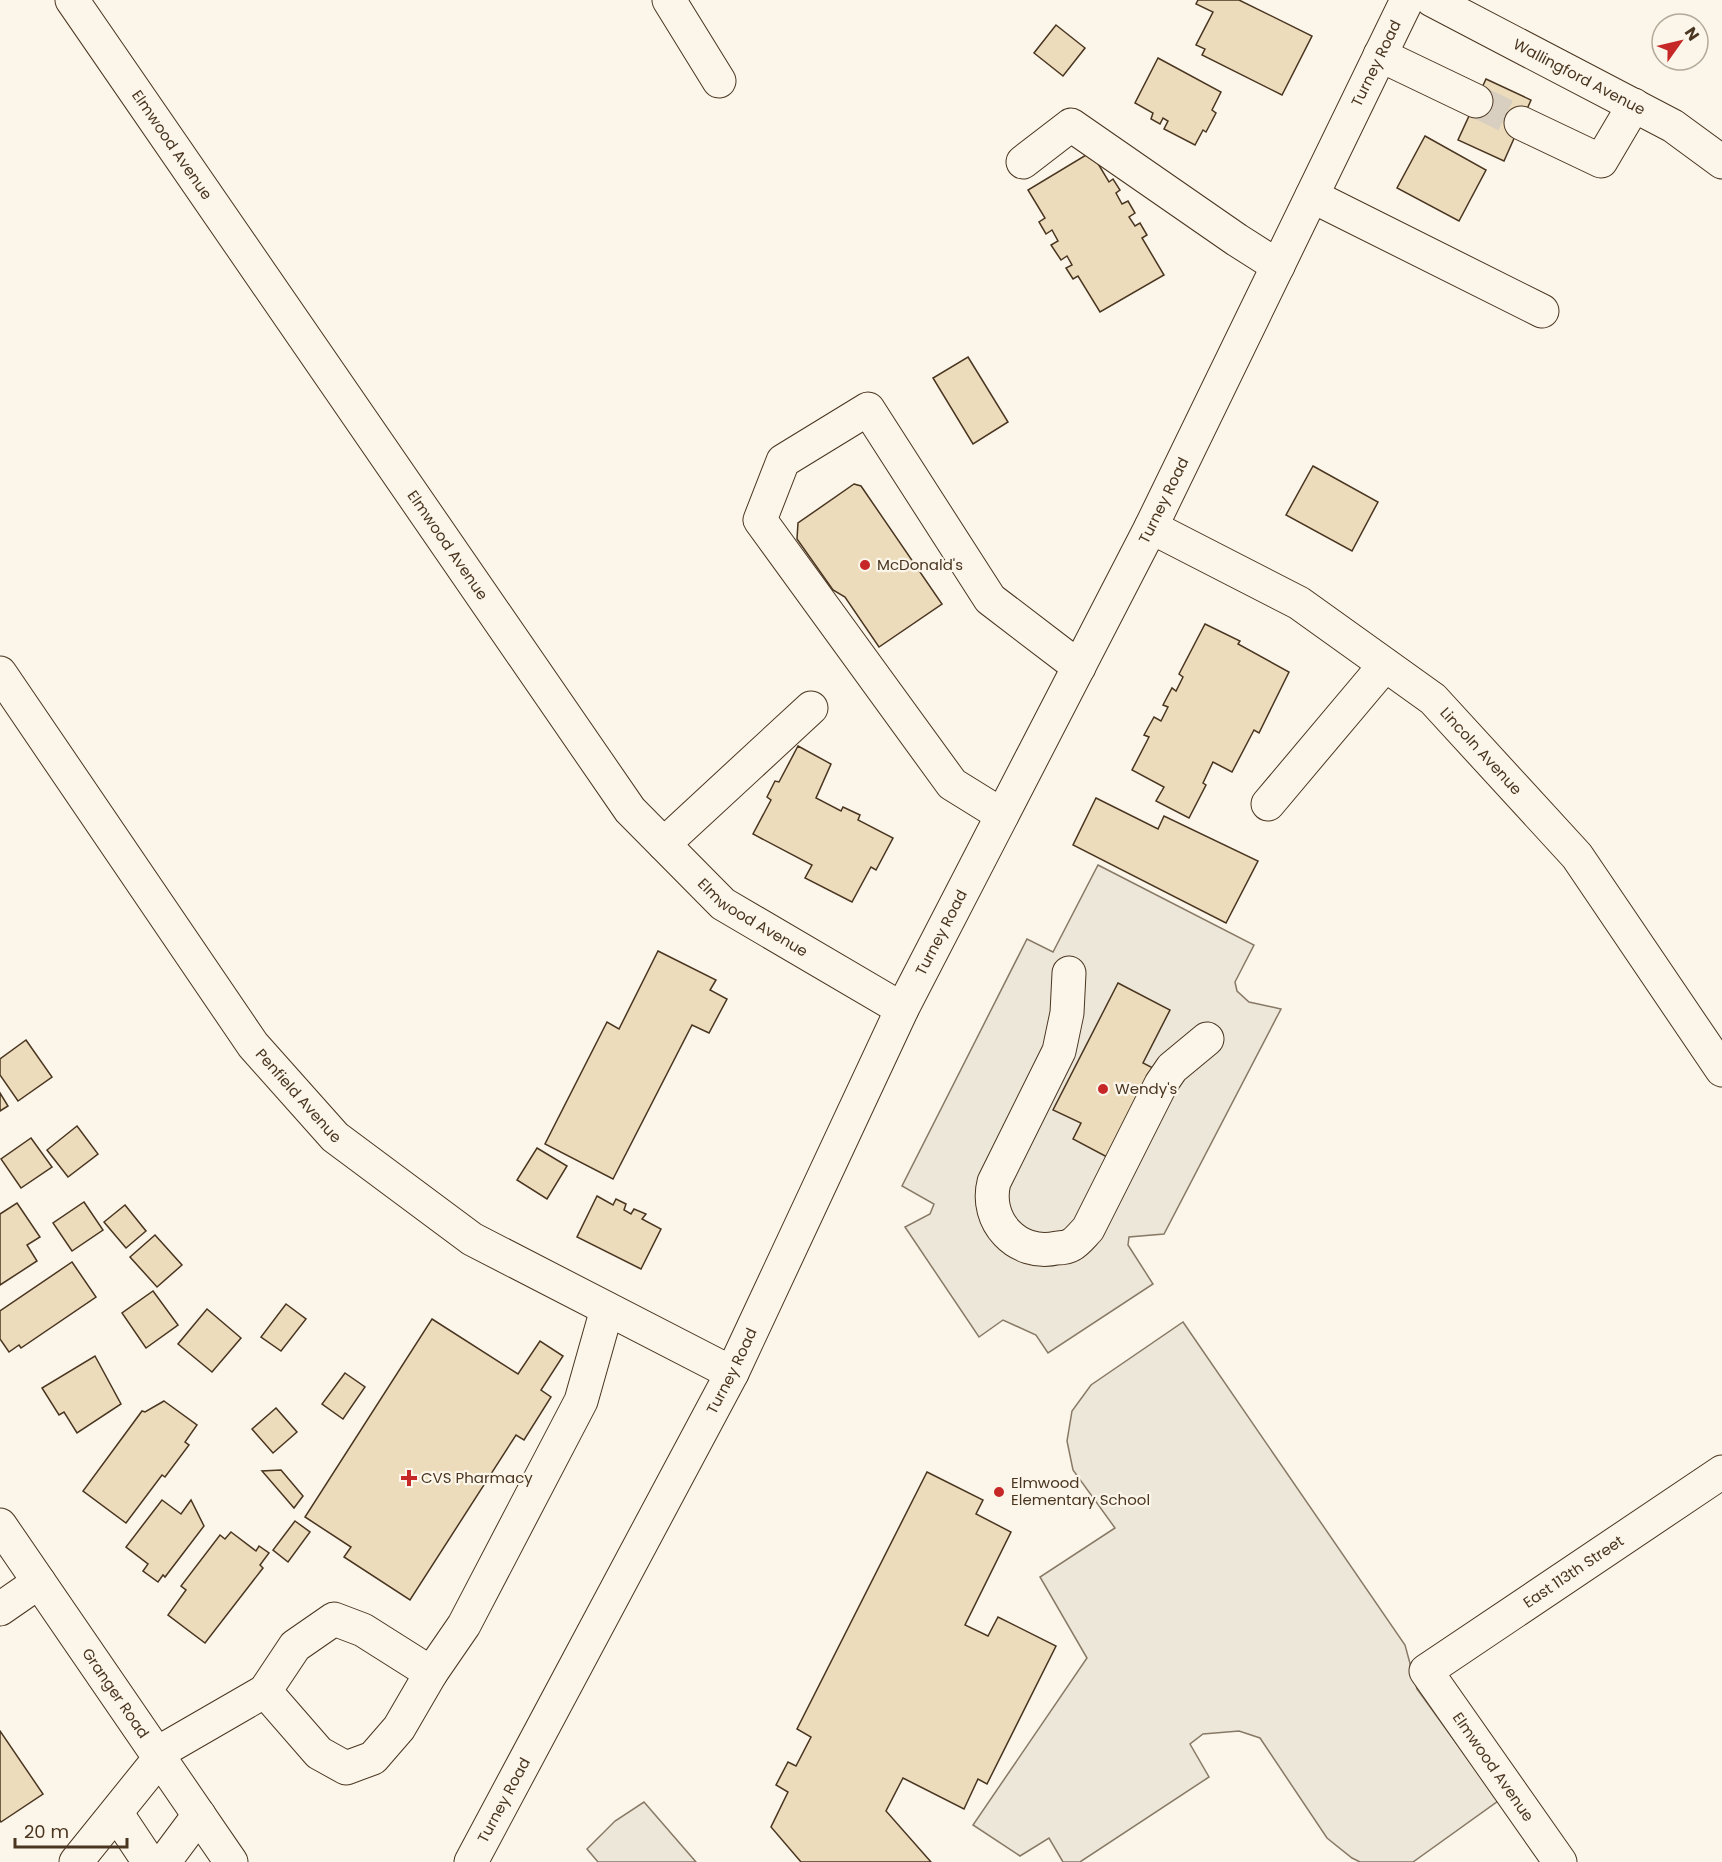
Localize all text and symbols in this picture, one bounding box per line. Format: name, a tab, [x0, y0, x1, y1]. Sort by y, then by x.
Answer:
north arrow	[1650, 12, 1710, 72]
street label: Turney Road	[1346, 16, 1406, 110]
text: N	[1679, 22, 1705, 45]
street label: Wallingford Avenue	[1510, 33, 1649, 120]
street label: Elmwood Avenue	[127, 86, 217, 204]
street label: Turney Road	[1133, 454, 1193, 547]
street label: Elmwood Avenue	[403, 486, 493, 604]
place label: McDonald's	[877, 554, 963, 575]
marker: McDonald's	[858, 558, 872, 572]
street label: Lincoln Avenue	[1436, 702, 1527, 799]
street label: Elmwood Avenue	[693, 873, 812, 962]
street label: Turney Road	[910, 886, 972, 979]
street label: Penfield Avenue	[251, 1044, 345, 1148]
place label: Wendy's	[1115, 1078, 1178, 1099]
marker: Wendy's	[1096, 1082, 1110, 1096]
street label: Turney Road	[701, 1324, 762, 1418]
place label: CVS Pharmacy	[421, 1467, 533, 1488]
marker: CVS Pharmacy	[402, 1471, 416, 1485]
place label: Elmwood Elementary School	[1011, 1472, 1150, 1510]
marker: Elmwood Elementary School	[992, 1485, 1006, 1499]
street label: East 113th Street	[1519, 1530, 1627, 1613]
street label: Granger Road	[77, 1644, 154, 1742]
street label: Elmwood Avenue	[1448, 1708, 1539, 1825]
street label: Turney Road	[472, 1754, 535, 1846]
scale bar	[15, 1811, 128, 1849]
text: 20 m	[24, 1819, 69, 1844]

